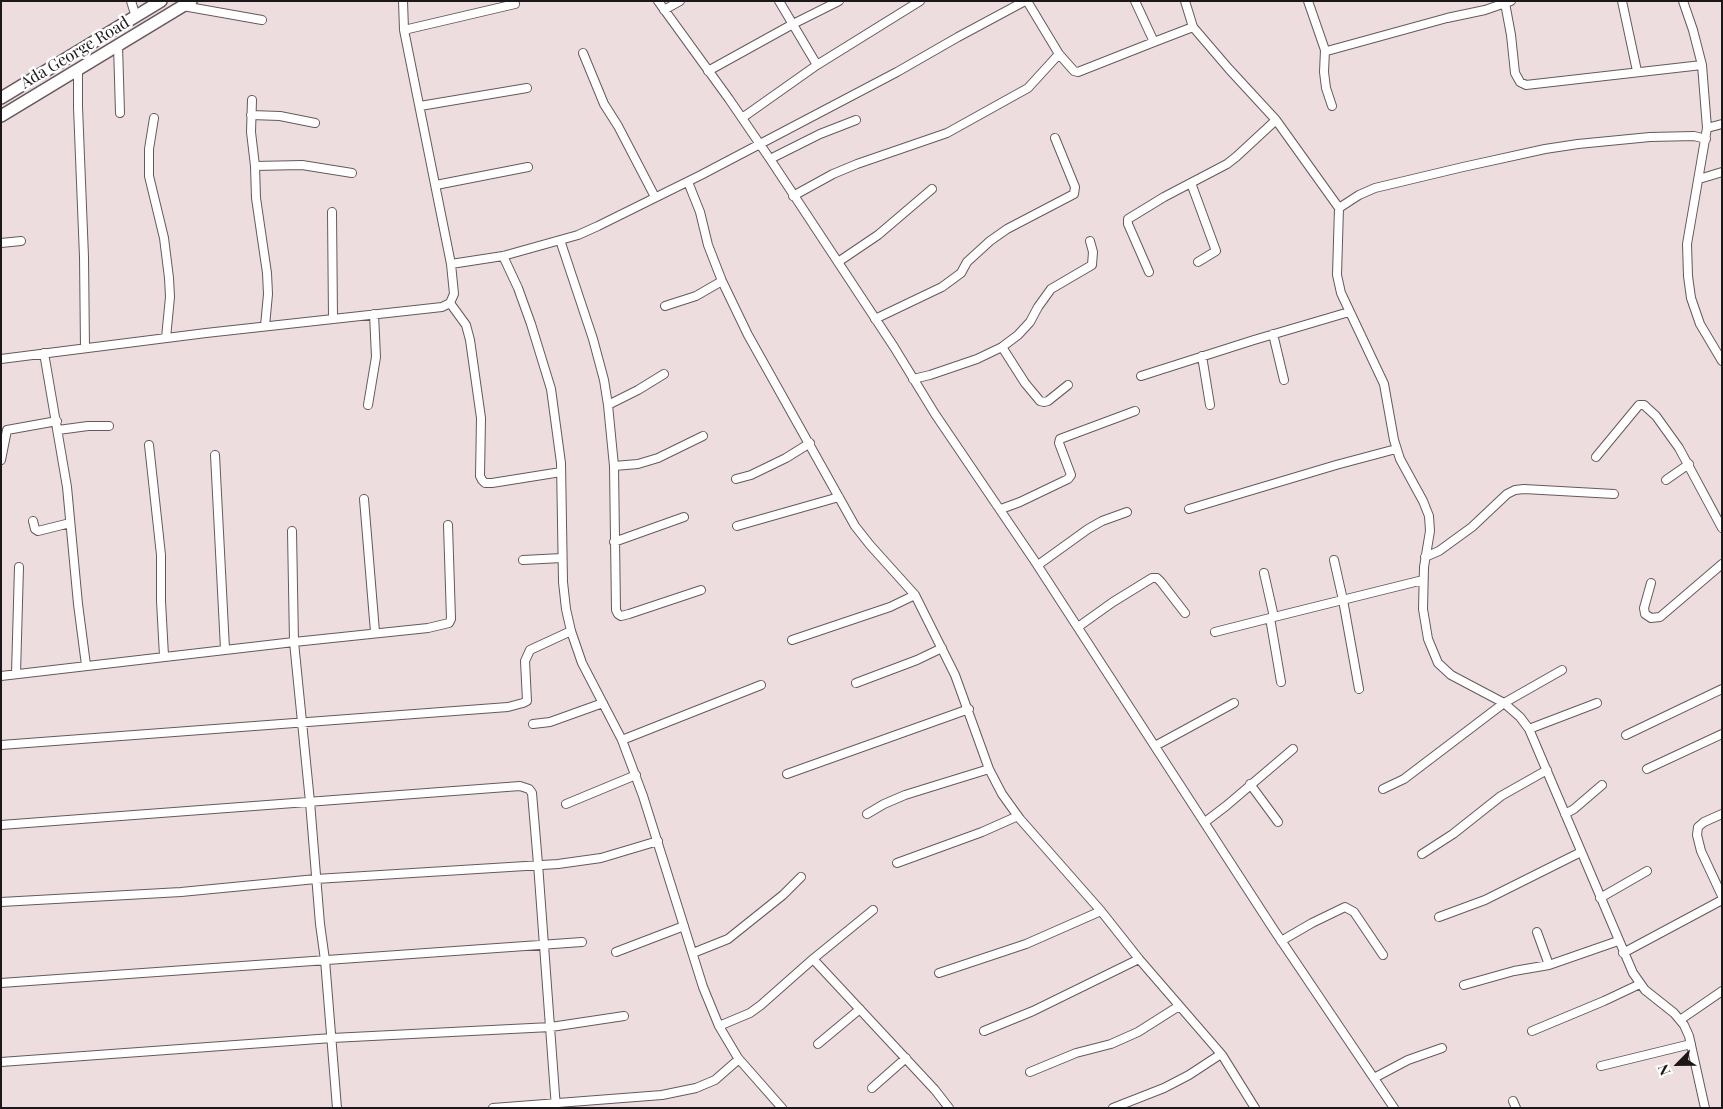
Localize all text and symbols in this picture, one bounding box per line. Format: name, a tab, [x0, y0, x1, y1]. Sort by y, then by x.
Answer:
street label: Ada George Road	[17, 13, 133, 93]
north arrow	[1653, 1039, 1703, 1089]
text: N	[1653, 1062, 1674, 1078]

